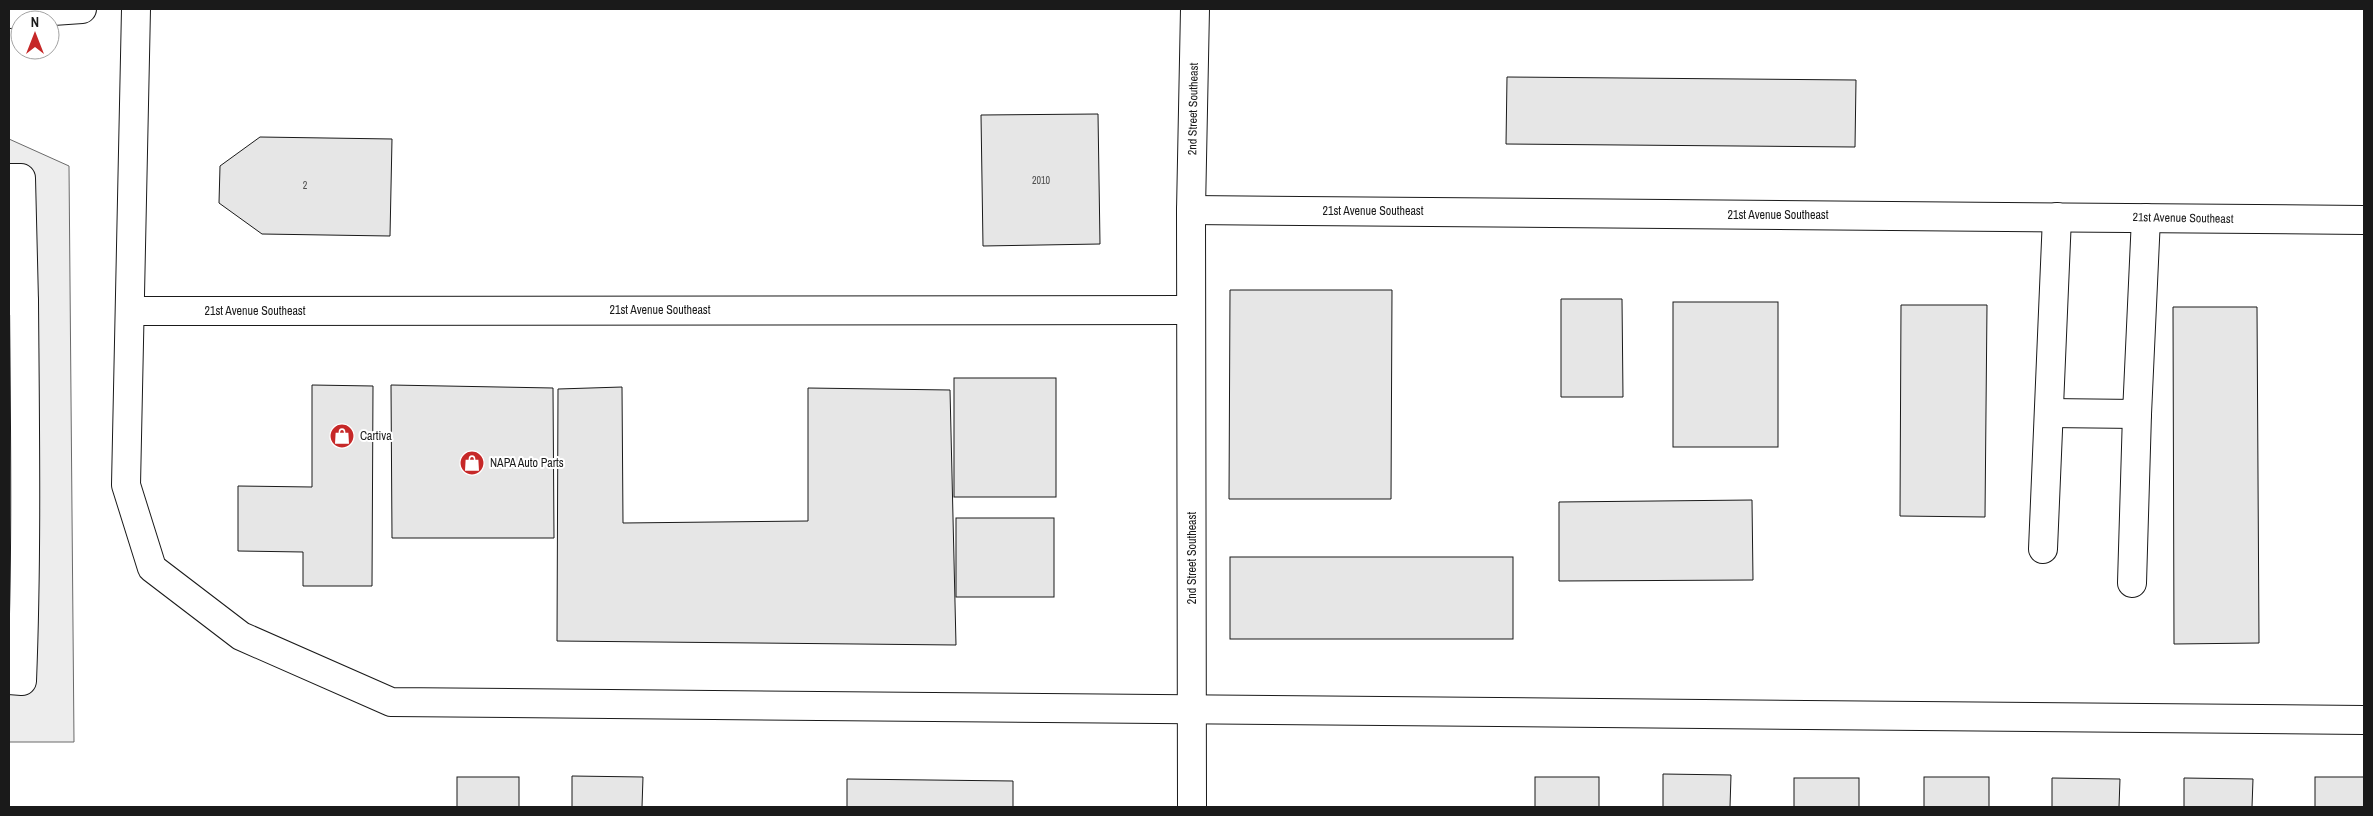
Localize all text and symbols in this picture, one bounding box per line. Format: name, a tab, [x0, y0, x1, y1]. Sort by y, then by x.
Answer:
north arrow	[10, 10, 60, 60]
text: N	[31, 13, 39, 31]
street label: 2nd Street Southeast	[1184, 62, 1202, 155]
house number: 2010	[1032, 174, 1051, 187]
house number: 2	[303, 179, 308, 192]
street label: 21st Avenue Southeast	[1322, 203, 1424, 219]
street label: 21st Avenue Southeast	[1727, 207, 1829, 223]
street label: 21st Avenue Southeast	[2132, 209, 2234, 227]
street label: 21st Avenue Southeast	[609, 302, 711, 318]
street label: 21st Avenue Southeast	[204, 303, 306, 319]
shop icon: Cartiva	[329, 423, 355, 449]
place label: Cartiva	[360, 428, 392, 444]
shop icon: NAPA Auto Parts	[459, 450, 485, 476]
place label: NAPA Auto Parts	[490, 455, 564, 471]
street label: 2nd Street Southeast	[1184, 512, 1200, 604]

